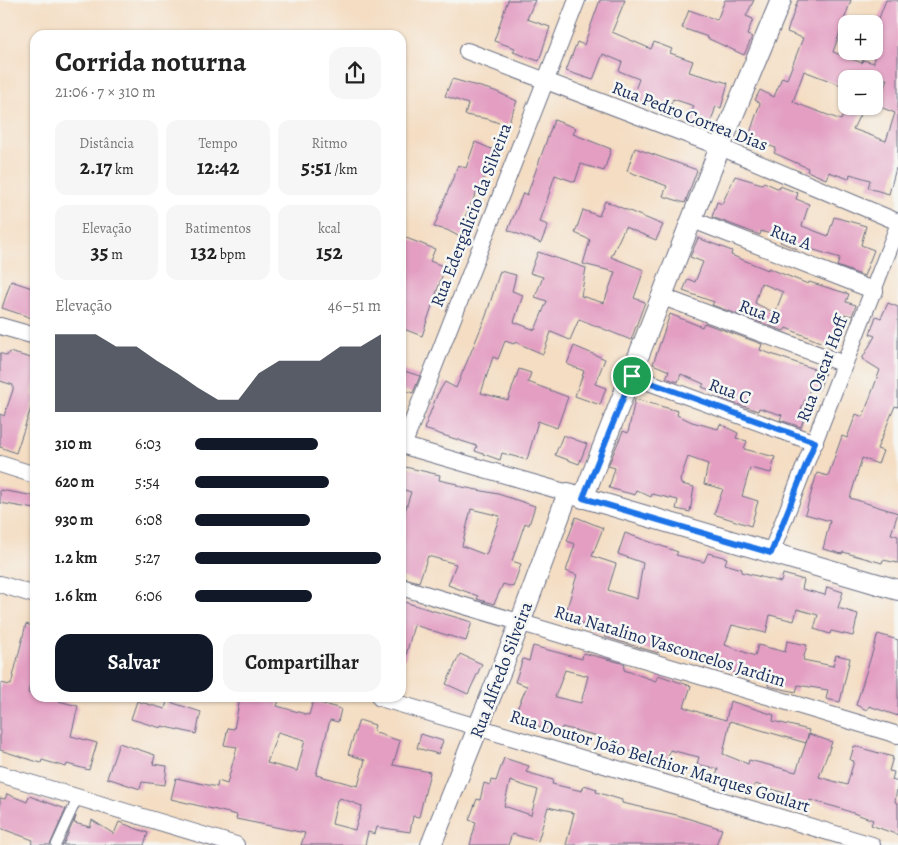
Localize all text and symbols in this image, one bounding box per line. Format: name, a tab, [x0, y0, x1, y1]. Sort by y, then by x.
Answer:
map controls	[838, 15, 883, 115]
button: +	[838, 15, 883, 60]
text: Corrida noturna	[55, 43, 246, 81]
button: share	[329, 47, 381, 99]
button: −	[838, 70, 883, 115]
street label: Rua Pedro Correa Dias	[609, 75, 771, 157]
text: 21:06 · 7 × 310 m	[55, 81, 156, 103]
street label: Rua Edergalicio da Silveira	[425, 119, 517, 310]
text: Distância	[79, 134, 134, 153]
text: Tempo	[198, 134, 238, 153]
text: Ritmo	[312, 134, 347, 153]
text: 2.17	[80, 153, 112, 181]
text: 12:42	[197, 153, 239, 181]
text: 5:51	[301, 153, 332, 181]
text: km	[112, 160, 134, 179]
text: /km	[332, 160, 358, 179]
street label: Rua A	[767, 218, 816, 256]
text: Elevação	[82, 219, 132, 238]
text: Batimentos	[185, 219, 251, 238]
text: kcal	[318, 219, 341, 238]
text: 35	[90, 238, 108, 266]
text: 132	[190, 238, 217, 266]
text: 152	[316, 238, 343, 266]
text: m	[108, 245, 123, 264]
text: bpm	[217, 245, 246, 264]
street label: Rua B	[736, 293, 784, 331]
text: Elevação	[55, 295, 112, 317]
text: 46–51 m	[328, 295, 381, 317]
street label: Rua Oscar Hoff	[791, 310, 854, 425]
pin	[611, 355, 653, 397]
icon: arrive	[618, 362, 646, 390]
street label: Rua C	[705, 372, 755, 410]
text: 310 m	[55, 433, 92, 455]
text: 6:03	[135, 433, 161, 455]
text: 620 m	[55, 471, 94, 493]
text: 5:54	[135, 471, 160, 493]
text: 930 m	[55, 509, 94, 531]
text: 6:08	[135, 509, 163, 531]
text: 1.2 km	[55, 547, 97, 569]
text: 5:27	[135, 547, 160, 569]
text: 1.6 km	[55, 585, 97, 607]
text: 6:06	[135, 585, 162, 607]
street label: Rua Alfredo Silveira	[464, 598, 538, 742]
street label: Rua Natalino Vasconcelos Jardim	[552, 599, 788, 693]
button: Salvar	[55, 634, 213, 692]
button: Compartilhar	[223, 634, 381, 692]
street label: Rua Doutor João Belchior Marques Goulart	[507, 704, 813, 818]

